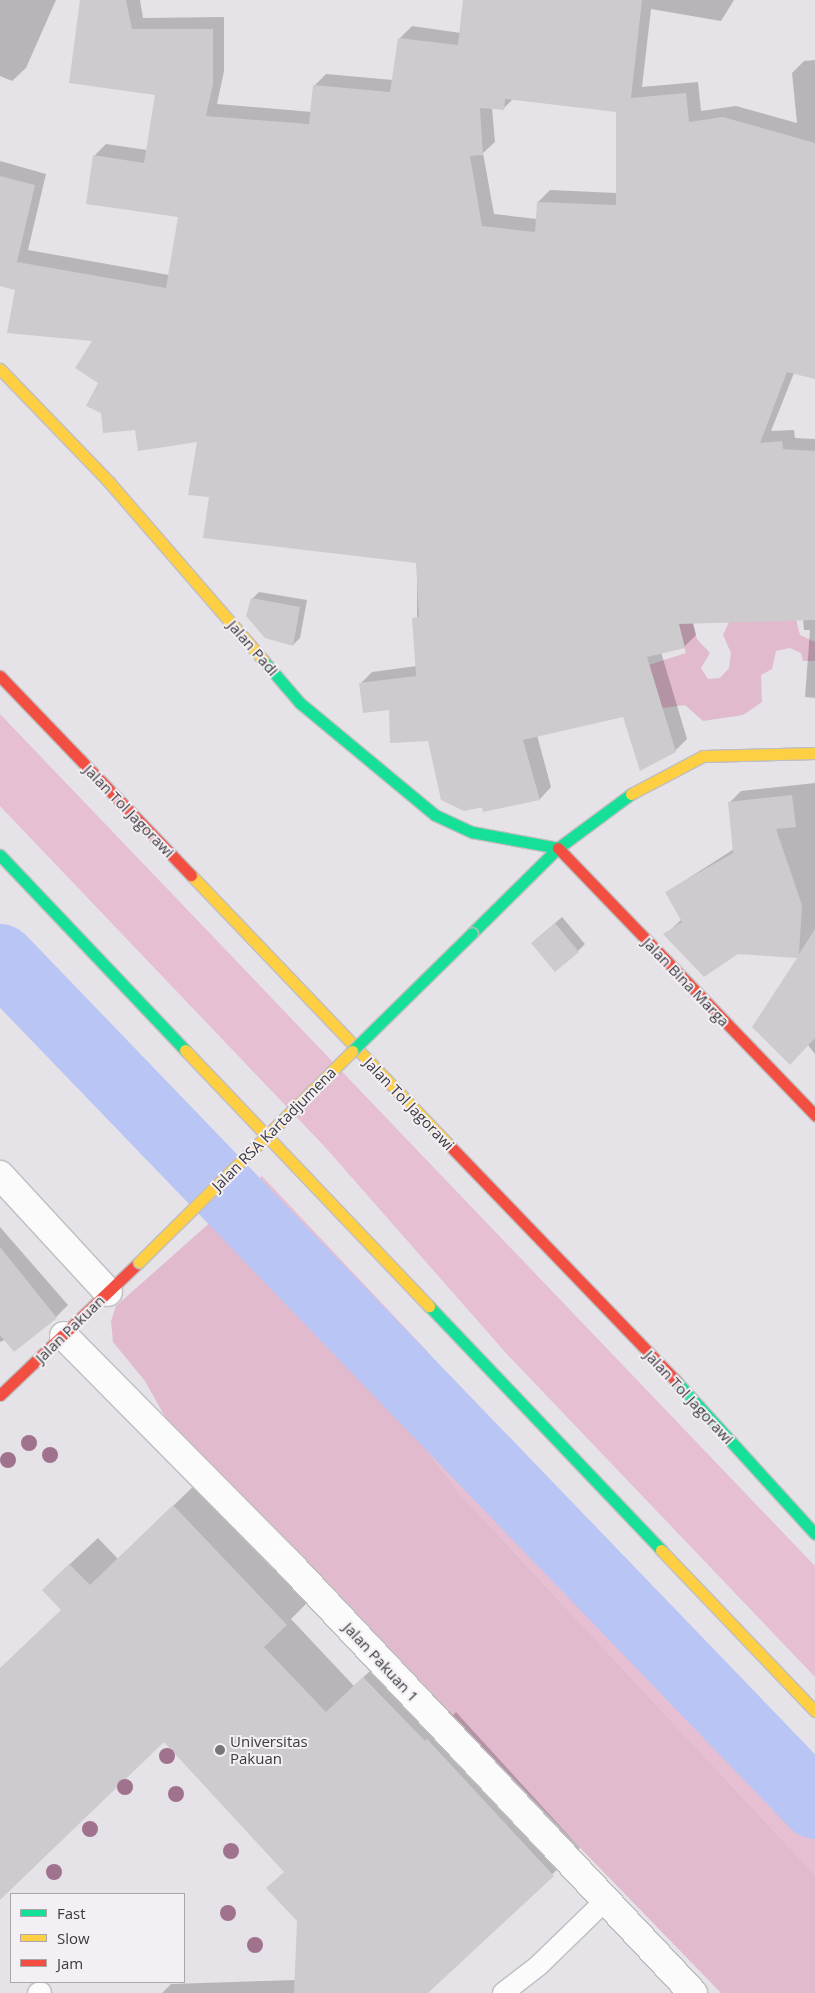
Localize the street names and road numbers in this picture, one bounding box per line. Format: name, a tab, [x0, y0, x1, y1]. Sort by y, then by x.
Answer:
street label: Jalan Padi	[224, 616, 282, 680]
street label: Jalan Tol Jagorawi	[80, 761, 178, 861]
street label: Jalan Bina Marga	[639, 934, 733, 1030]
street label: Jalan Tol Jagorawi	[360, 1054, 458, 1154]
street label: Jalan RSA Kartadjumena	[208, 1063, 340, 1195]
street label: Jalan Pakuan	[32, 1291, 108, 1367]
street label: Jalan Tol Jagorawi	[641, 1346, 737, 1448]
street label: Jalan Pakuan 1	[340, 1619, 422, 1705]

